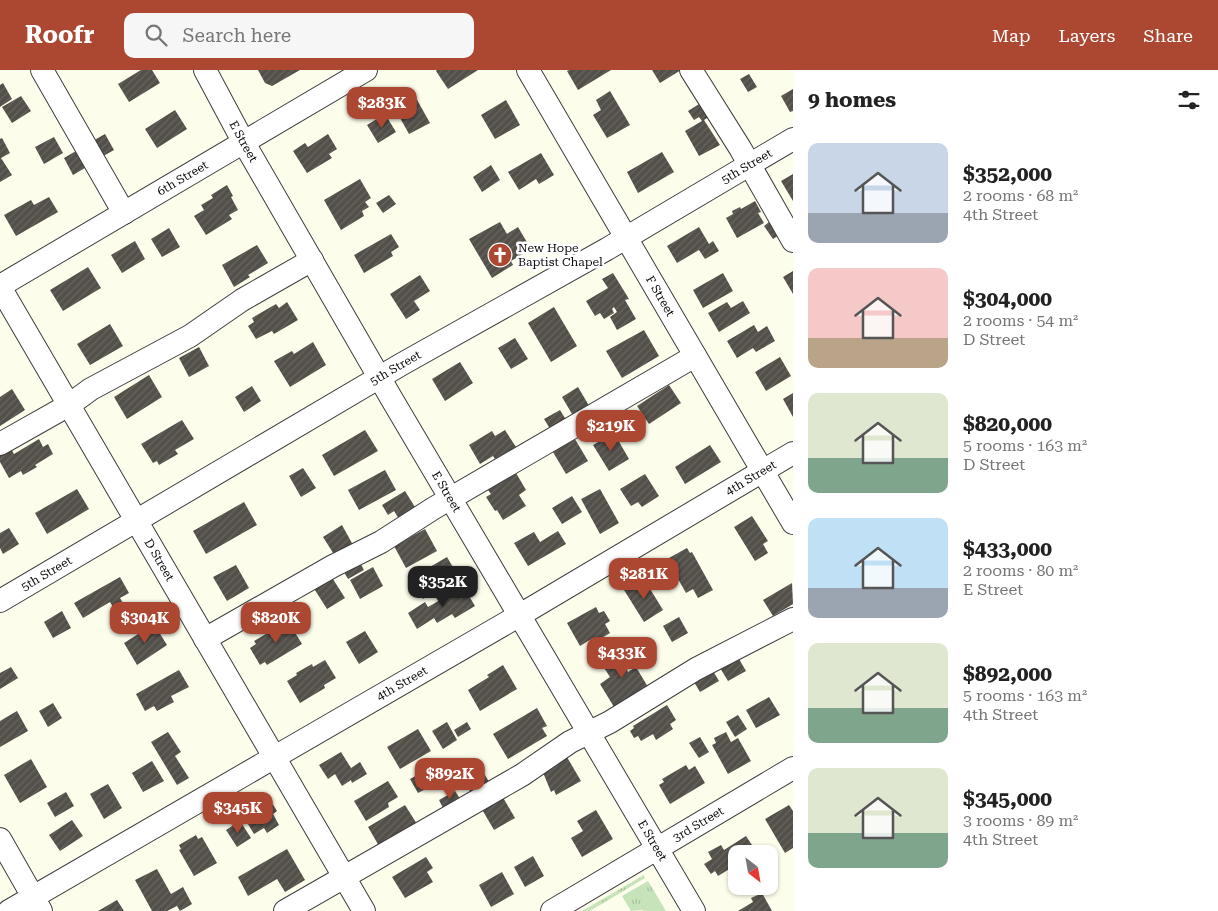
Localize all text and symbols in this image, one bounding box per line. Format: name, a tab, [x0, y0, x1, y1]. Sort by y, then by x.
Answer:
search box	[124, 13, 474, 58]
text: Roofr	[25, 21, 94, 49]
icon: search	[142, 21, 170, 49]
text: Search here	[182, 24, 291, 47]
text: Map	[992, 25, 1031, 46]
text: Layers	[1059, 25, 1115, 46]
text: Share	[1143, 25, 1193, 46]
icon: filters	[1175, 86, 1203, 114]
pin: $283K	[347, 87, 417, 129]
text: 9 homes	[808, 88, 896, 112]
text: $283K	[358, 93, 406, 112]
street label: E Street	[226, 118, 261, 165]
street label: 5th Street	[719, 146, 775, 187]
street label: 6th Street	[155, 158, 211, 199]
text: $352,000	[963, 162, 1052, 186]
icon: home	[848, 163, 908, 223]
text: 2 rooms · 68 m²	[963, 186, 1078, 205]
text: 4th Street	[963, 205, 1038, 224]
place label: New Hope Baptist Chapel	[518, 241, 603, 269]
church icon: New Hope Baptist Chapel	[487, 242, 513, 268]
street label: F Street	[643, 273, 678, 319]
text: $304,000	[963, 287, 1052, 311]
icon: home	[848, 288, 908, 348]
text: 2 rooms · 54 m²	[963, 311, 1078, 330]
text: D Street	[963, 330, 1025, 349]
street label: 5th Street	[368, 348, 424, 388]
pin: $219K	[576, 410, 646, 452]
text: $820,000	[963, 412, 1052, 436]
icon: home	[848, 413, 908, 473]
text: $219K	[587, 416, 635, 435]
text: 5 rooms · 163 m²	[963, 436, 1087, 455]
text: D Street	[963, 455, 1025, 474]
street label: 4th Street	[723, 457, 779, 498]
street label: E Street	[429, 469, 464, 515]
street label: D Street	[141, 536, 177, 584]
text: $433,000	[963, 537, 1052, 561]
icon: home	[848, 538, 908, 598]
street label: 5th Street	[19, 553, 75, 594]
pin: $281K	[609, 558, 679, 600]
text: 2 rooms · 80 m²	[963, 561, 1078, 580]
text: $281K	[620, 564, 668, 583]
pin: $352K	[408, 566, 478, 608]
text: $352K	[419, 572, 467, 591]
text: E Street	[963, 580, 1023, 599]
pin: $304K	[110, 602, 180, 644]
pin: $820K	[241, 602, 311, 644]
text: $304K	[121, 608, 169, 627]
text: $820K	[252, 608, 300, 627]
pin: $433K	[587, 636, 657, 679]
text: $433K	[598, 643, 646, 662]
text: $892,000	[963, 662, 1052, 686]
street label: 4th Street	[374, 663, 430, 704]
icon: home	[848, 663, 908, 723]
text: 5 rooms · 163 m²	[963, 686, 1087, 705]
text: 4th Street	[963, 705, 1038, 724]
pin: $892K	[415, 758, 485, 800]
text: $892K	[426, 764, 474, 783]
text: $345,000	[963, 787, 1052, 811]
icon: home	[848, 788, 908, 848]
pin: $345K	[203, 792, 273, 834]
text: $345K	[214, 798, 262, 817]
street label: 3rd Street	[670, 803, 727, 845]
text: 3 rooms · 89 m²	[963, 811, 1078, 830]
street label: E Street	[635, 817, 670, 864]
text: 4th Street	[963, 830, 1038, 849]
north arrow	[728, 845, 778, 895]
map controls	[728, 845, 778, 895]

